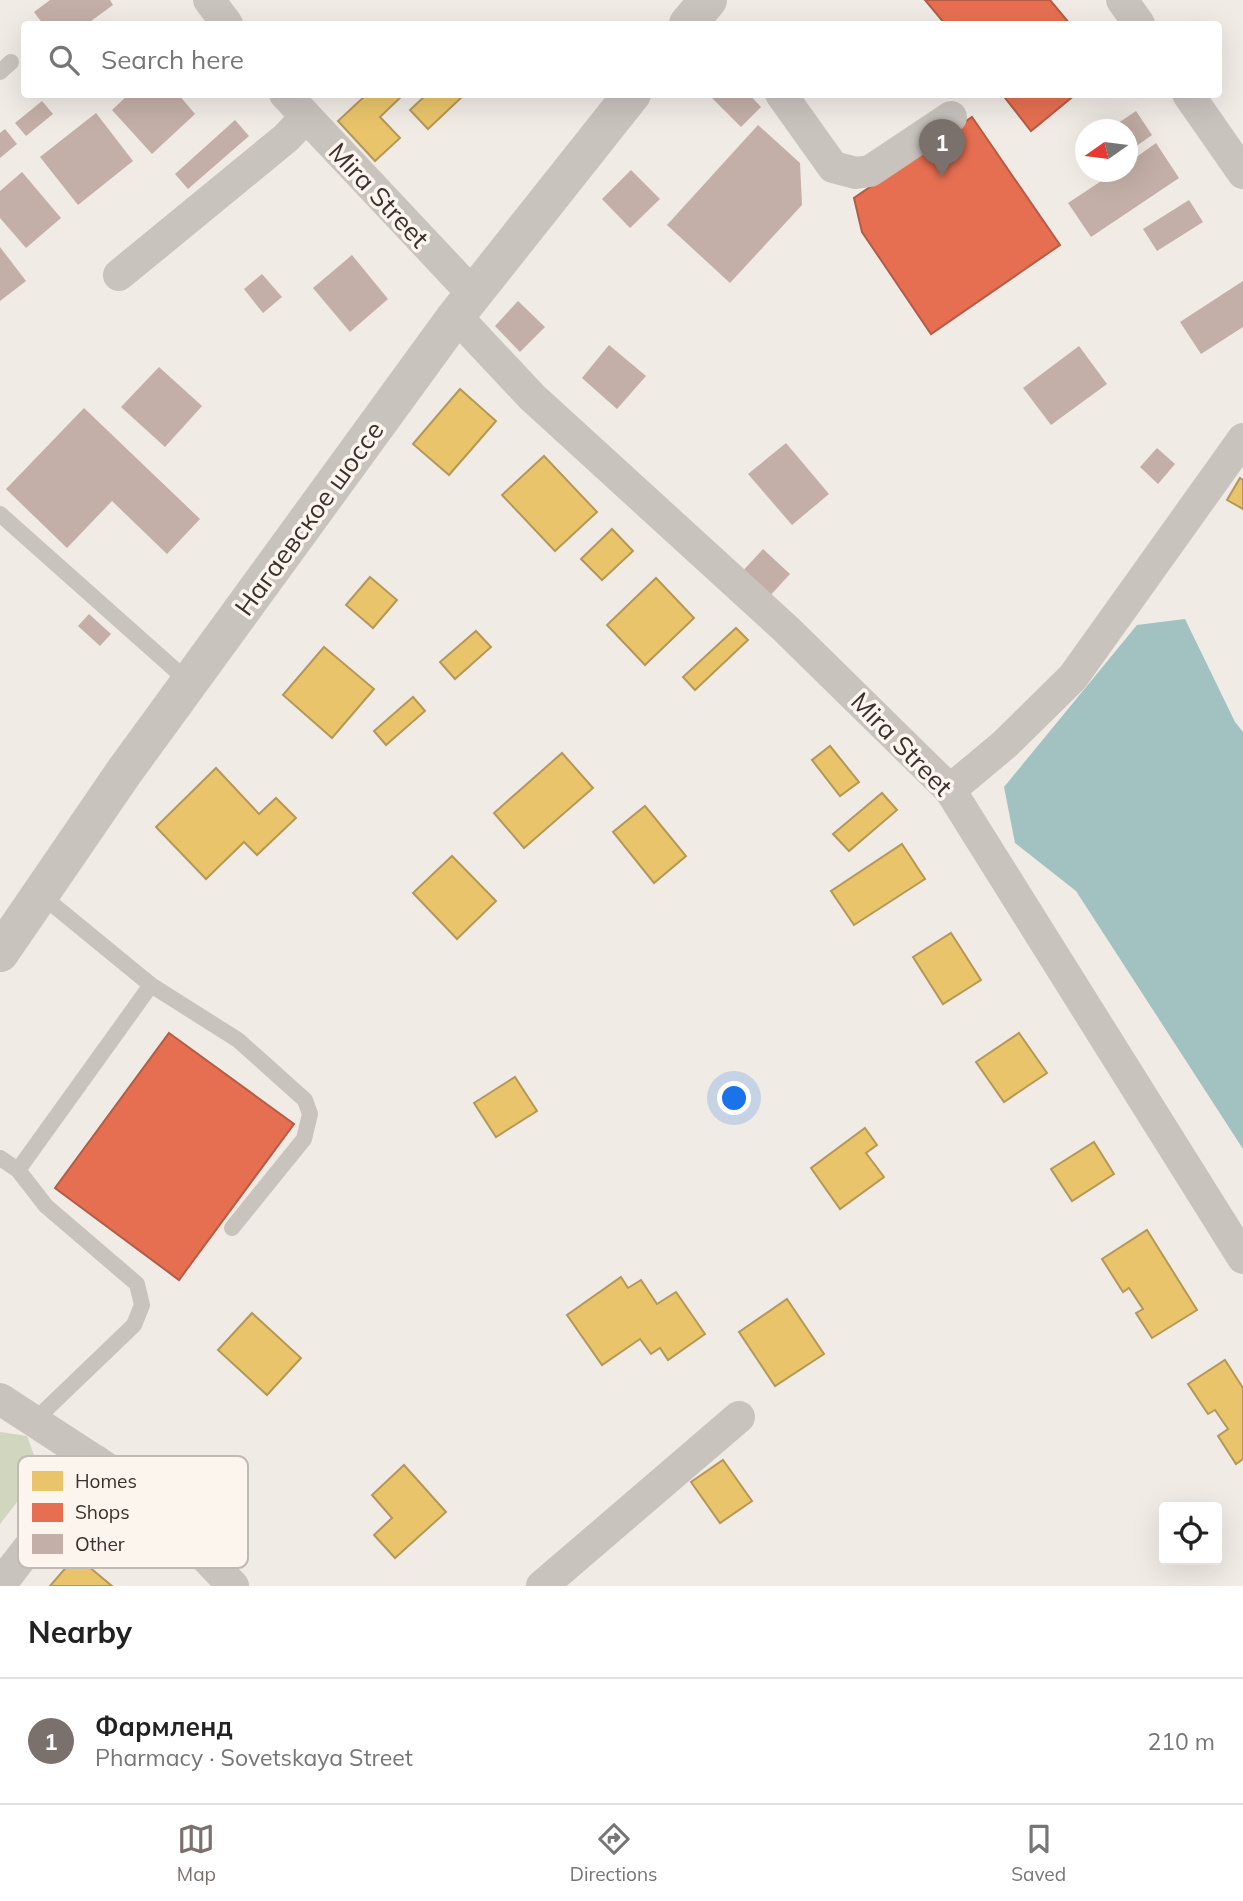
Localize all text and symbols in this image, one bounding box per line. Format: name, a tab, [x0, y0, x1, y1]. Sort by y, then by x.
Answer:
search box	[21, 21, 1222, 98]
icon: search	[45, 41, 83, 79]
text: Search here	[101, 43, 244, 76]
pin: 1	[919, 119, 965, 177]
north arrow	[1075, 119, 1138, 182]
street label: Mira Street	[322, 135, 436, 255]
street label: Нагаевское шоссе	[227, 414, 391, 622]
street label: Mira Street	[844, 685, 960, 803]
your location	[717, 1081, 751, 1115]
legend	[18, 1456, 248, 1568]
text: Homes	[75, 1469, 137, 1493]
text: Shops	[75, 1500, 130, 1524]
map controls	[1159, 1502, 1222, 1565]
button: locate	[1159, 1502, 1222, 1565]
text: Other	[75, 1532, 125, 1556]
text: Nearby	[28, 1613, 132, 1651]
text: Фармленд	[95, 1710, 233, 1743]
text: 1	[44, 1727, 58, 1756]
text: 210 m	[1147, 1727, 1215, 1756]
text: Pharmacy · Sovetskaya Street	[95, 1743, 413, 1772]
tab: Map	[177, 1820, 216, 1886]
tab: Directions	[570, 1820, 658, 1886]
tab: Saved	[1011, 1820, 1066, 1886]

